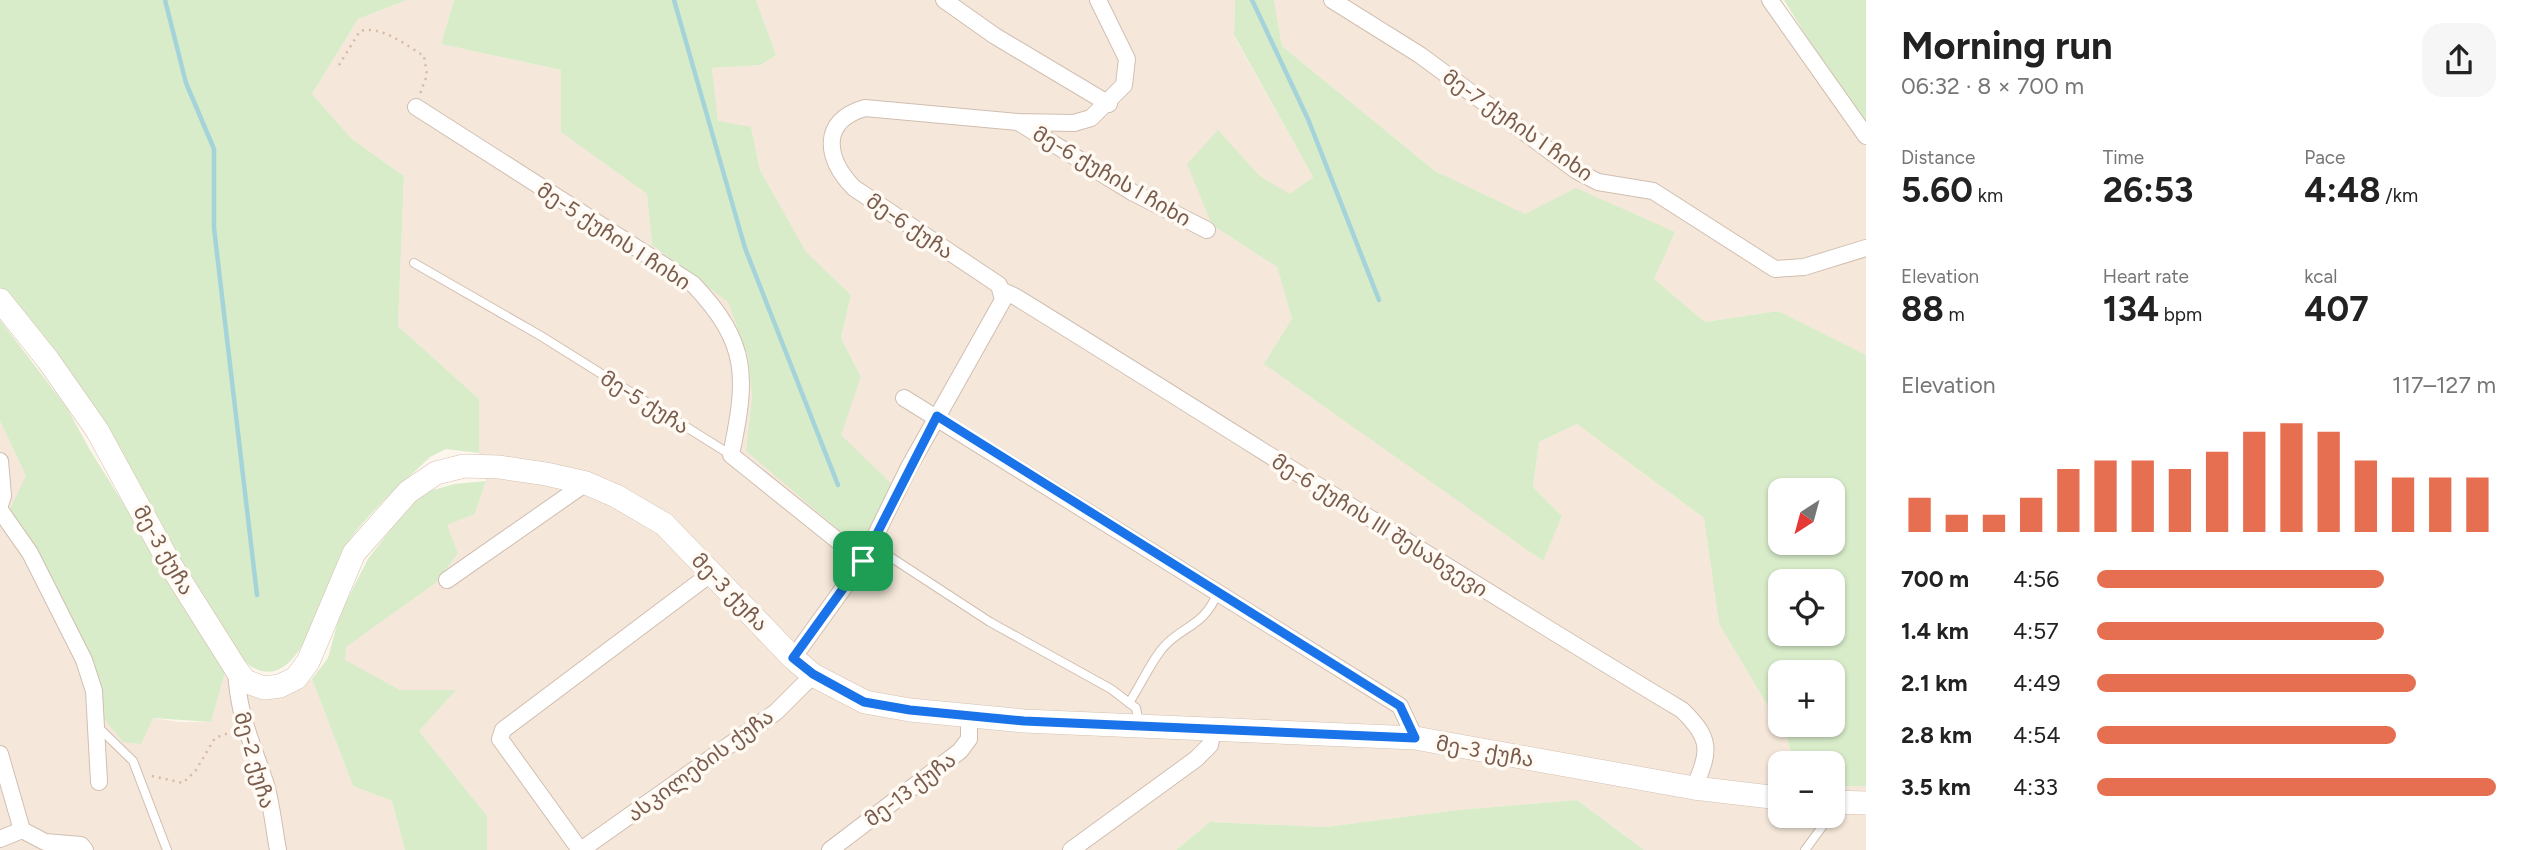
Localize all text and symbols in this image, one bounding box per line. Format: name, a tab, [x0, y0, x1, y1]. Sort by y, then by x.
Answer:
text: Morning run	[1901, 23, 2113, 69]
button: share	[2422, 23, 2496, 97]
street label: მე-7 ქუჩის I ჩიხი	[1438, 64, 1598, 186]
text: 06:32 · 8 × 700 m	[1901, 72, 2084, 100]
street label: მე-6 ქუჩის I ჩიხი	[1029, 121, 1195, 231]
text: Distance	[1901, 146, 1975, 169]
text: Time	[2103, 146, 2144, 169]
text: Pace	[2304, 146, 2345, 169]
text: 5.60	[1901, 169, 1973, 211]
text: 26:53	[2103, 169, 2194, 211]
text: 4:48	[2304, 169, 2381, 211]
street label: მე-5 ქუჩის I ჩიხი	[532, 177, 696, 295]
text: km	[1973, 184, 2003, 207]
text: /km	[2381, 184, 2418, 207]
street label: მე-6 ქუჩა	[862, 188, 958, 264]
text: Elevation	[1901, 265, 1979, 288]
text: Heart rate	[2103, 265, 2189, 288]
text: kcal	[2304, 265, 2338, 288]
text: 88	[1901, 288, 1944, 330]
text: 134	[2103, 288, 2159, 330]
text: 407	[2304, 288, 2369, 330]
text: m	[1944, 303, 1965, 326]
text: bpm	[2159, 303, 2202, 326]
street label: მე-5 ქუჩა	[596, 365, 694, 439]
text: Elevation	[1901, 371, 1996, 399]
text: 117–127 m	[2392, 371, 2496, 399]
street label: მე-6 ქუჩის III შესახვევი	[1267, 448, 1493, 602]
north arrow	[1768, 478, 1844, 555]
map controls	[1768, 478, 1845, 828]
street label: მე-3 ქუჩა	[128, 501, 200, 599]
pin	[833, 531, 893, 591]
icon: arrive	[844, 542, 882, 580]
street label: მე-3 ქუჩა	[687, 548, 773, 636]
text: 700 m	[1901, 565, 1969, 593]
text: 4:56	[2013, 565, 2059, 593]
button: locate	[1768, 569, 1845, 646]
text: 1.4 km	[1901, 617, 1969, 645]
text: 4:57	[2013, 617, 2059, 645]
button: +	[1768, 660, 1845, 737]
text: 2.1 km	[1901, 669, 1968, 697]
text: 4:49	[2013, 669, 2060, 697]
street label: ასკილების ქუჩა	[622, 703, 779, 827]
street label: მე-2 ქუჩა	[229, 709, 281, 811]
text: 2.8 km	[1901, 721, 1972, 749]
text: 4:54	[2013, 721, 2061, 749]
street label: მე-3 ქუჩა	[1434, 730, 1536, 772]
street label: მე-13 ქუჩა	[859, 747, 961, 831]
button: −	[1768, 751, 1845, 828]
text: 3.5 km	[1901, 773, 1971, 801]
text: 4:33	[2013, 773, 2058, 801]

